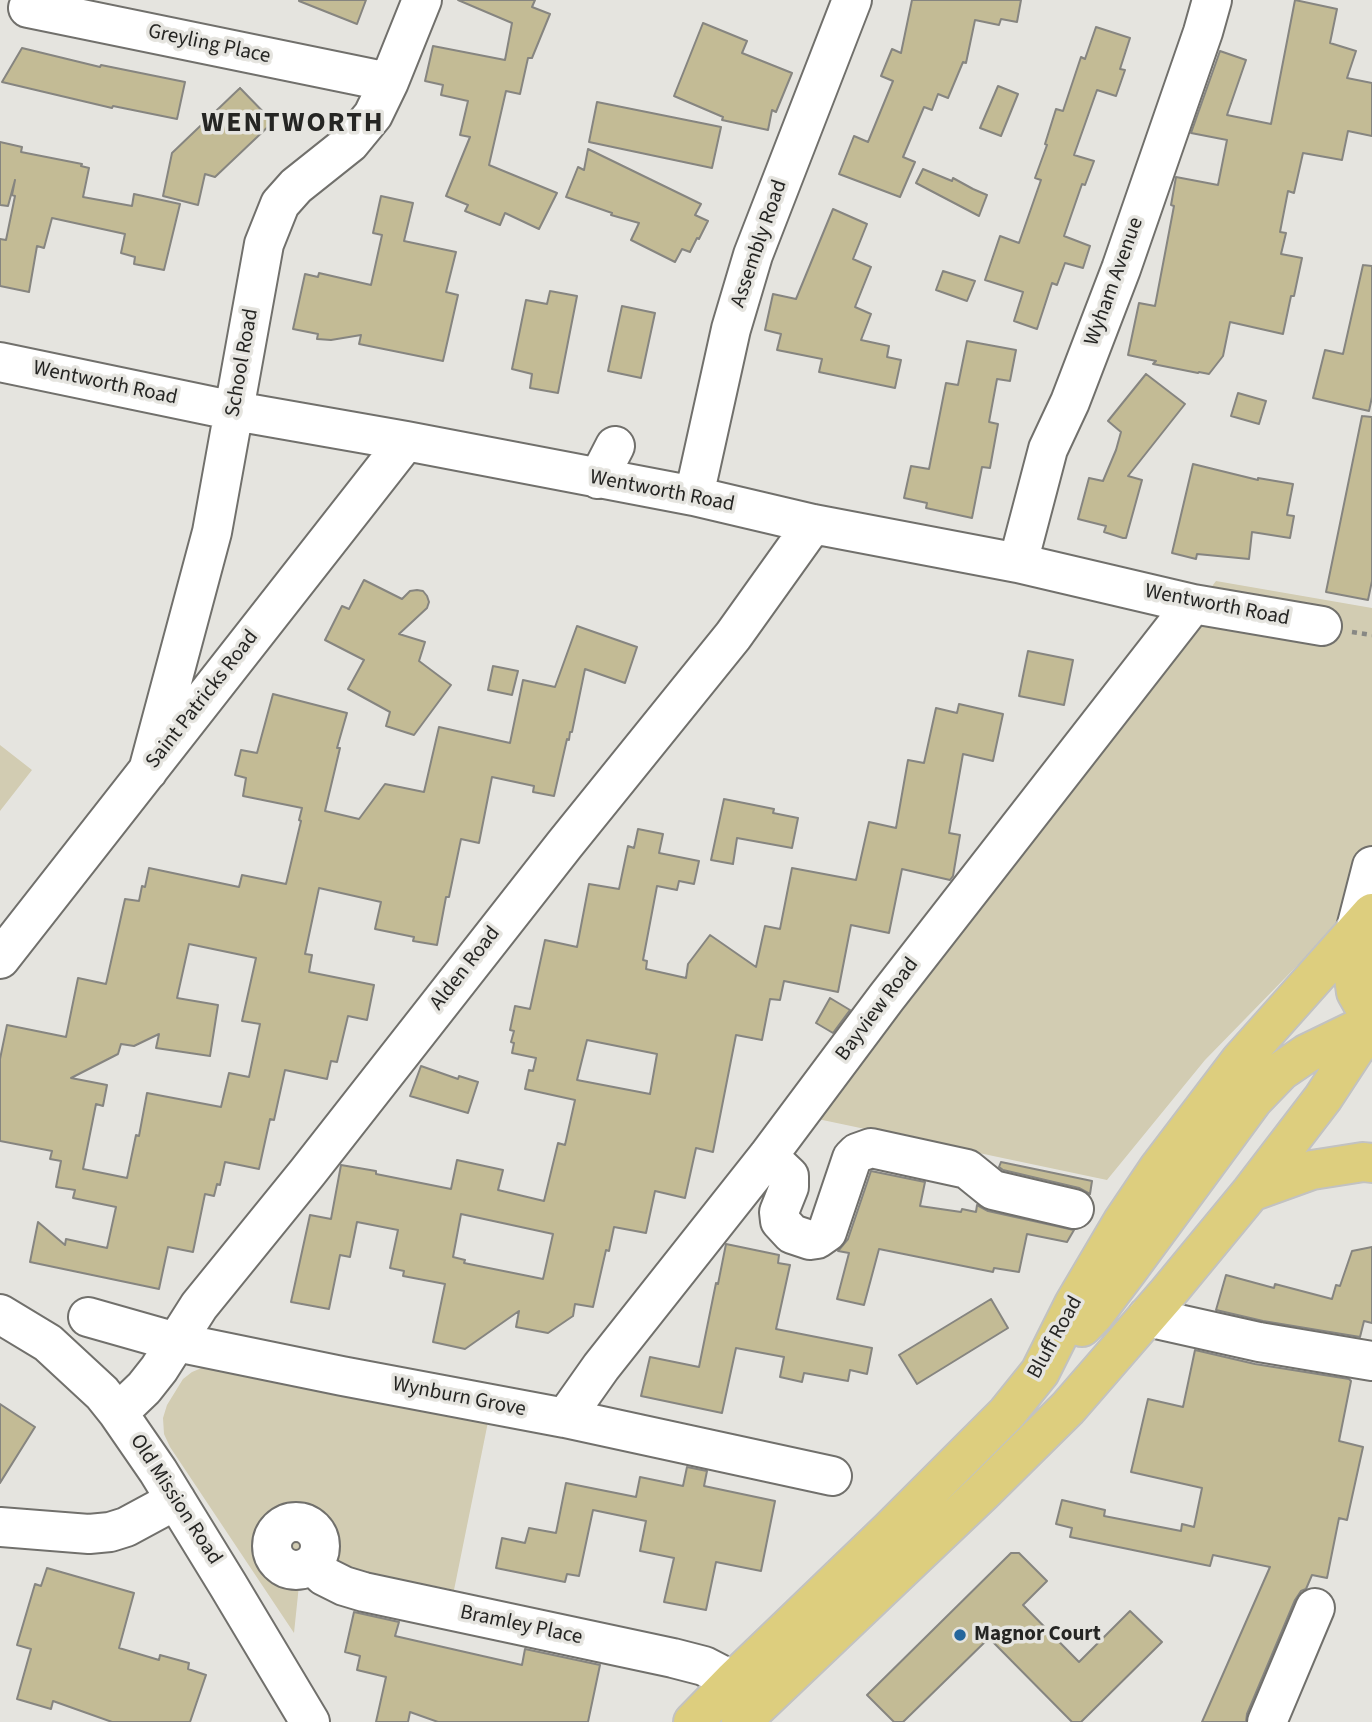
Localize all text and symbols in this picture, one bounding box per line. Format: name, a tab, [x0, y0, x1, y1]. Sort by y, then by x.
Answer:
street label: Greyling Place	[145, 20, 273, 70]
district label: WENTWORTH	[202, 108, 384, 142]
street label: Assembly Road	[726, 177, 794, 311]
street label: Wyham Avenue	[1080, 214, 1150, 350]
street label: School Road	[221, 307, 265, 419]
street label: Wentworth Road	[30, 356, 180, 412]
street label: Wentworth Road	[587, 466, 737, 518]
street label: Wentworth Road	[1142, 580, 1292, 632]
street label: Saint Patricks Road	[141, 626, 265, 774]
street label: Alden Road	[425, 922, 507, 1016]
street label: Bayview Road	[831, 953, 925, 1067]
street label: Bluff Road	[1023, 1292, 1089, 1384]
street label: Wynburn Grove	[390, 1373, 528, 1423]
street label: Old Mission Road	[123, 1430, 227, 1570]
street label: Bramley Place	[458, 1601, 584, 1651]
place label: Magnor Court	[974, 1622, 1101, 1648]
marker: Magnor Court	[952, 1627, 968, 1643]

